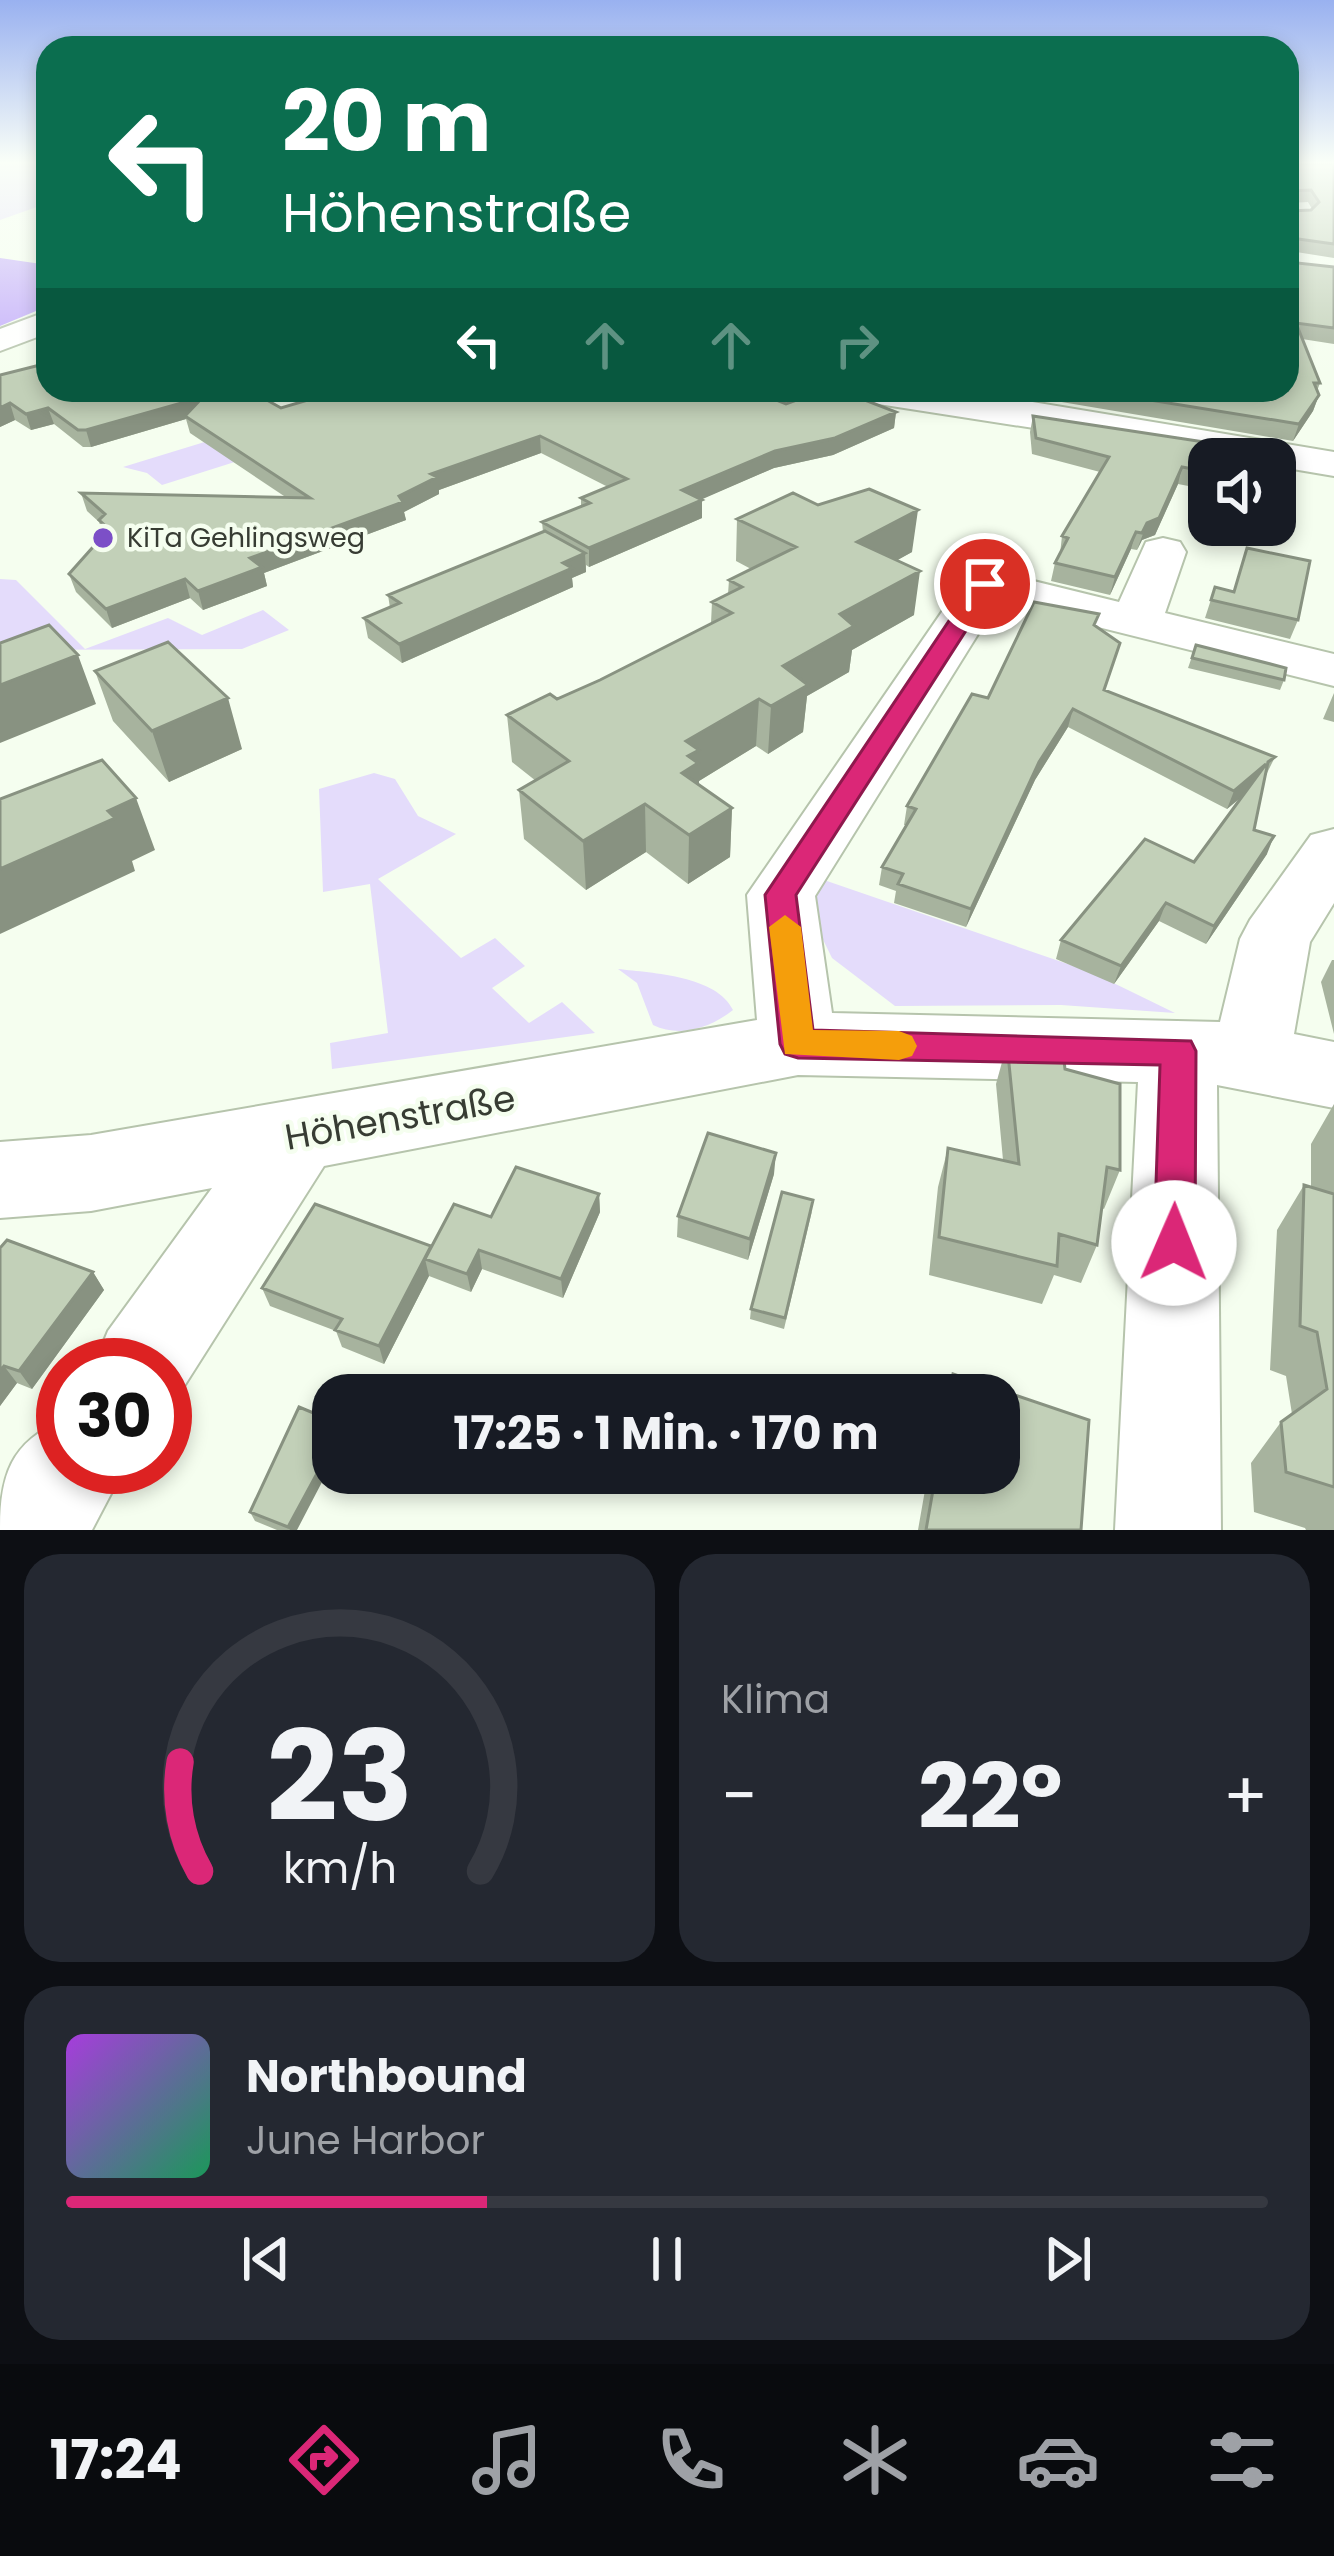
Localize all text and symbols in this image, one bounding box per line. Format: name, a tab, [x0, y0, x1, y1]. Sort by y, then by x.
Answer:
text: 20 m	[282, 63, 492, 180]
icon: left	[84, 84, 240, 240]
text: Höhenstraße	[282, 175, 631, 251]
icon: left	[446, 312, 512, 378]
icon: ahead	[572, 312, 638, 378]
icon: ahead	[698, 312, 764, 378]
icon: right	[824, 312, 890, 378]
map controls	[1188, 438, 1296, 546]
button: sound	[1188, 438, 1296, 546]
place label: KiTa Gehlingsweg	[127, 519, 365, 556]
marker: KiTa Gehlingsweg	[90, 525, 116, 551]
pin	[934, 533, 1036, 635]
icon: arrive	[952, 551, 1018, 617]
street label: Höhenstraße	[281, 1072, 519, 1163]
position arrow	[1111, 1180, 1237, 1306]
speed limit sign: 30	[36, 1338, 192, 1494]
text: 17:25 · 1 Min. · 170 m	[453, 1402, 879, 1465]
text: Klima	[721, 1672, 830, 1727]
text: 23	[266, 1689, 413, 1864]
text: 22°	[918, 1733, 1062, 1860]
text: −	[721, 1750, 757, 1842]
text: +	[1223, 1750, 1268, 1842]
text: km/h	[282, 1838, 397, 1898]
text: Northbound	[246, 2045, 527, 2108]
text: June Harbor	[246, 2113, 485, 2168]
icon: previous	[233, 2226, 299, 2292]
icon: pause	[634, 2226, 700, 2292]
icon: next	[1035, 2226, 1101, 2292]
icon: directions	[282, 2418, 366, 2502]
icon: music	[465, 2418, 549, 2502]
icon: phone	[649, 2418, 733, 2502]
icon: climate	[833, 2418, 917, 2502]
icon: car	[1016, 2418, 1100, 2502]
icon: filters	[1200, 2418, 1284, 2502]
text: 17:24	[50, 2422, 182, 2498]

